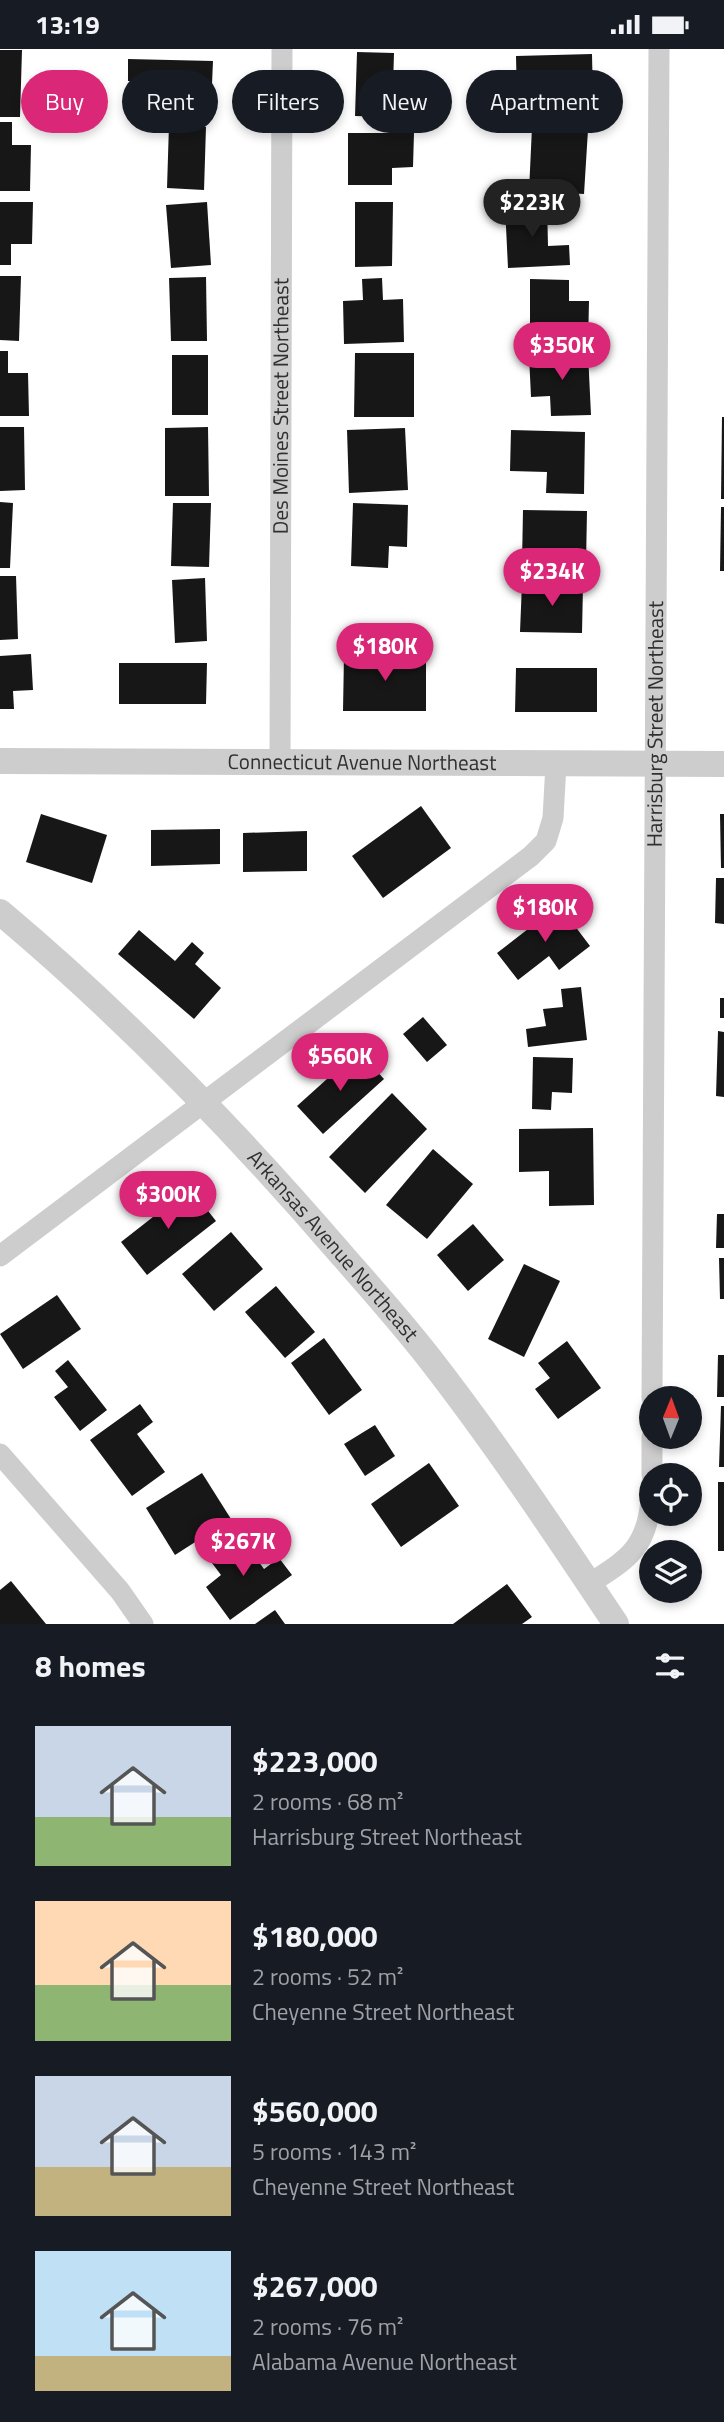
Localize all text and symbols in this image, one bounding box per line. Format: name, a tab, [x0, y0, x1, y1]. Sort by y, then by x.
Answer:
text: 13:19	[35, 5, 100, 44]
chip: Buy	[21, 70, 108, 133]
chip: Rent	[122, 70, 218, 133]
chip: Filters	[232, 70, 344, 133]
chip: New	[358, 70, 452, 133]
chip: Apartment	[466, 70, 623, 133]
pin: $223K	[483, 179, 581, 239]
text: $223K	[499, 184, 565, 219]
street label: Des Moines Street Northeast	[264, 277, 296, 534]
pin: $350K	[513, 323, 611, 382]
text: $350K	[529, 327, 595, 362]
pin: $234K	[503, 549, 601, 608]
text: $234K	[519, 553, 585, 588]
street label: Harrisburg Street Northeast	[638, 600, 671, 847]
pin: $180K	[336, 623, 434, 683]
text: $180K	[352, 628, 418, 663]
street label: Connecticut Avenue Northeast	[228, 745, 497, 778]
pin: $180K	[496, 885, 594, 944]
text: $180K	[512, 889, 578, 924]
pin: $560K	[291, 1033, 389, 1093]
text: $560K	[307, 1038, 373, 1073]
street label: Arkansas Avenue Northeast	[240, 1142, 427, 1349]
pin: $300K	[119, 1171, 217, 1231]
text: $300K	[135, 1176, 201, 1211]
north arrow	[639, 1386, 702, 1449]
map controls	[639, 1386, 702, 1603]
button: locate	[639, 1463, 702, 1526]
pin: $267K	[194, 1519, 292, 1578]
text: $267K	[210, 1523, 276, 1558]
button: layers	[639, 1540, 702, 1603]
text: 8 homes	[35, 1643, 146, 1689]
icon: filters	[651, 1647, 689, 1685]
text: $223,000	[252, 1738, 378, 1784]
icon: home	[91, 1754, 175, 1838]
text: 2 rooms · 68 m²	[252, 1784, 403, 1819]
text: Harrisburg Street Northeast	[252, 1819, 522, 1854]
text: $180,000	[252, 1913, 378, 1959]
icon: home	[91, 1929, 175, 2013]
text: 2 rooms · 52 m²	[252, 1959, 403, 1994]
text: Cheyenne Street Northeast	[252, 1994, 514, 2029]
text: $560,000	[252, 2088, 378, 2134]
icon: home	[91, 2104, 175, 2188]
text: 5 rooms · 143 m²	[252, 2134, 416, 2169]
text: Cheyenne Street Northeast	[252, 2169, 514, 2204]
text: $267,000	[252, 2263, 378, 2309]
icon: home	[91, 2279, 175, 2363]
text: 2 rooms · 76 m²	[252, 2309, 403, 2344]
text: Alabama Avenue Northeast	[252, 2344, 517, 2379]

